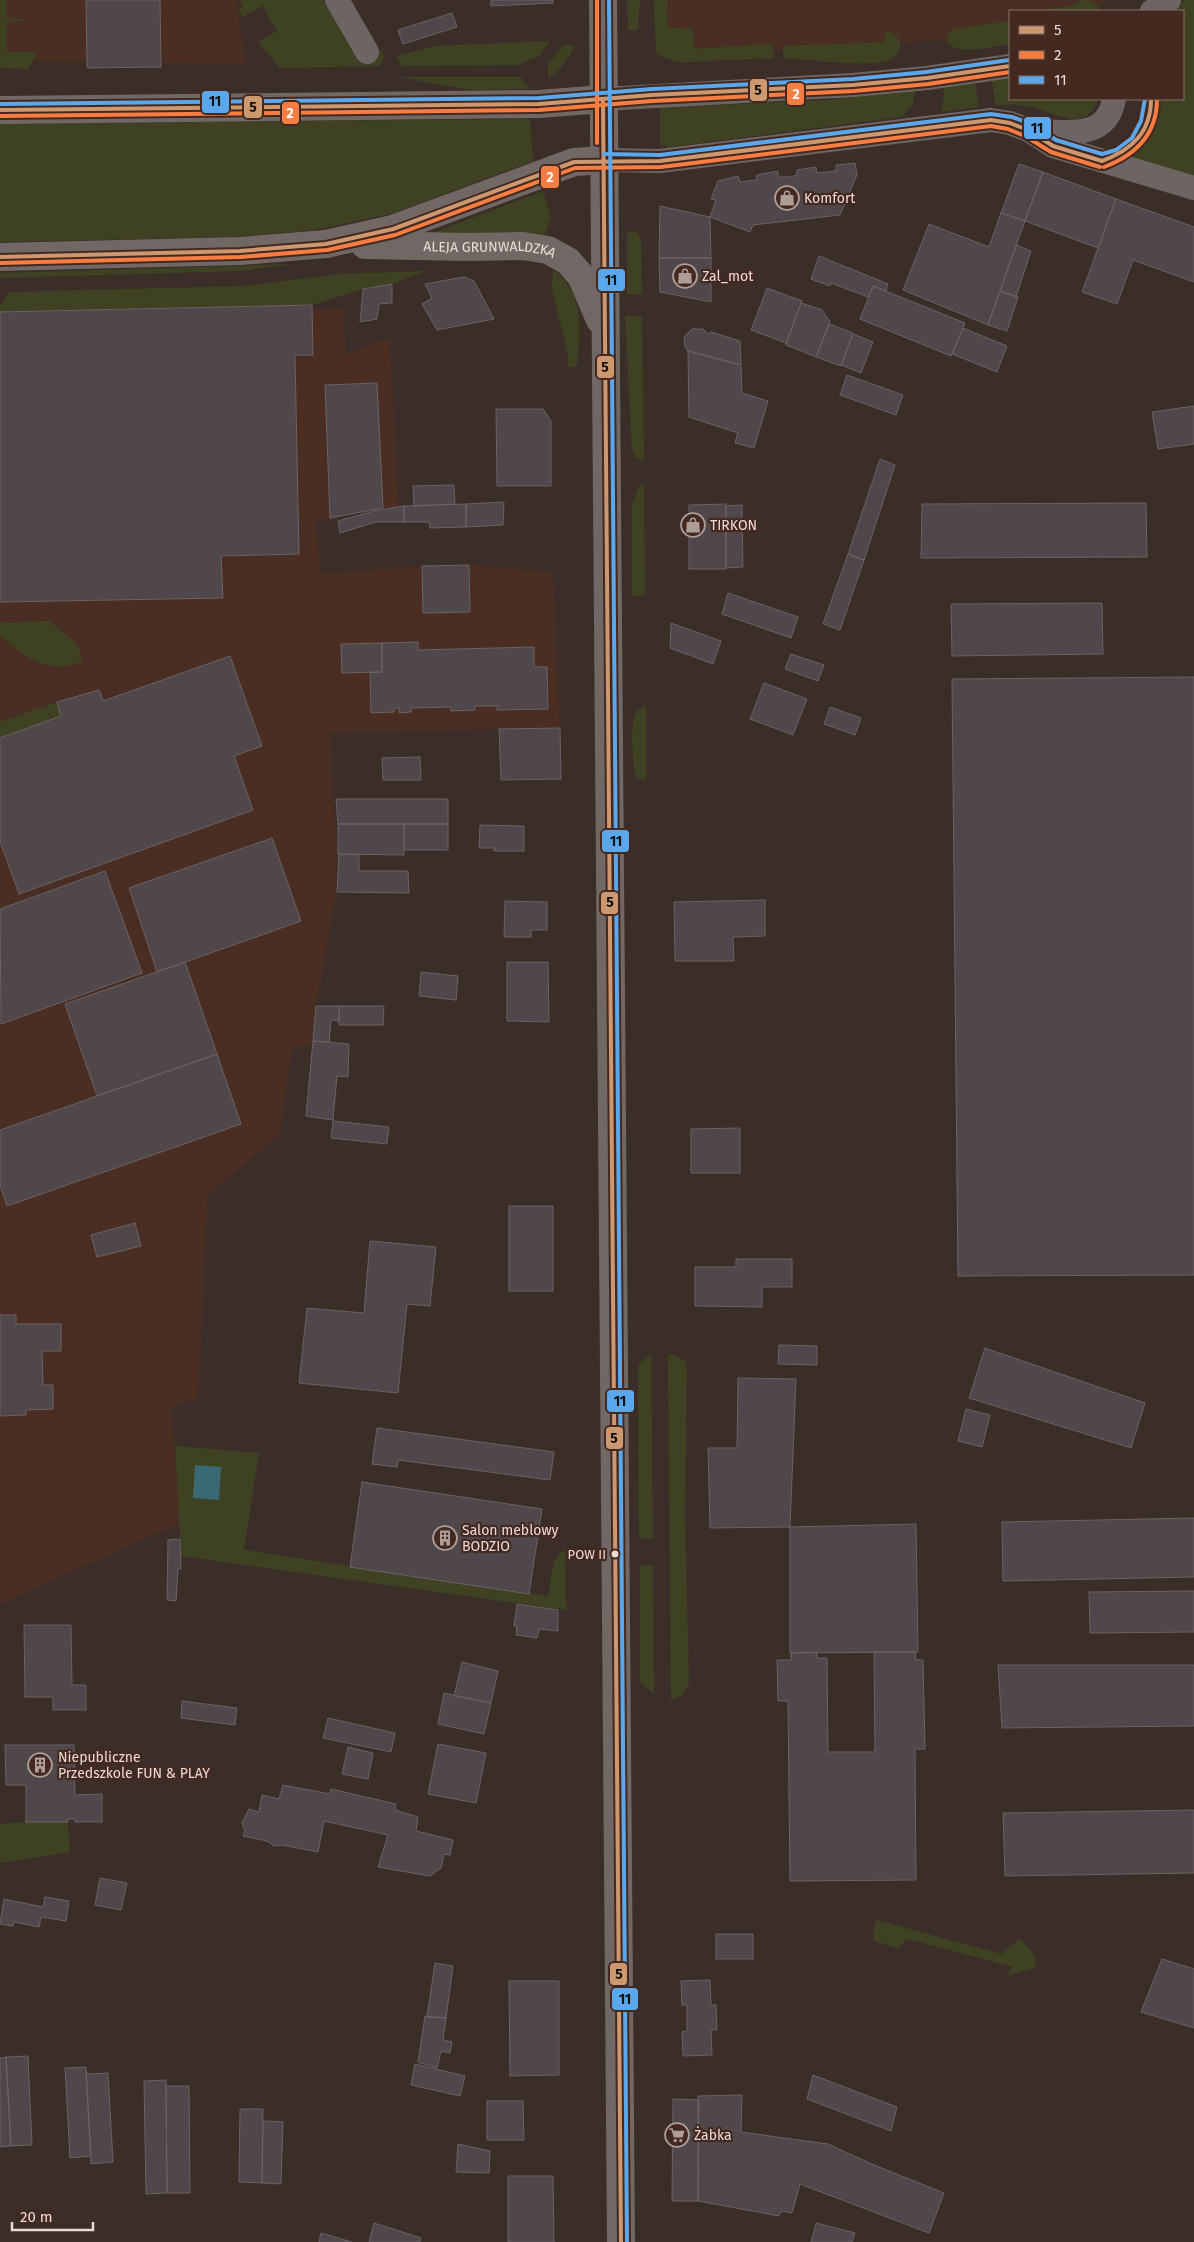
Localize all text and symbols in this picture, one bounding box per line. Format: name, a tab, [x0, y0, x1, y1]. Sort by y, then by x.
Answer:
legend	[1009, 10, 1184, 100]
text: 5	[1054, 21, 1062, 39]
text: 2	[1054, 46, 1061, 64]
text: 11	[1054, 71, 1067, 89]
line badge: 5	[749, 78, 768, 102]
text: 5	[754, 82, 762, 99]
line badge: 2	[786, 82, 805, 106]
text: 2	[792, 86, 800, 103]
line badge: 11	[201, 90, 230, 114]
text: 11	[209, 93, 221, 110]
line badge: 5	[243, 95, 263, 119]
text: 5	[249, 99, 257, 116]
line badge: 2	[281, 101, 300, 125]
text: 2	[286, 105, 294, 122]
line badge: 11	[1023, 116, 1052, 140]
text: 11	[1031, 120, 1043, 137]
line badge: 2	[540, 165, 560, 189]
text: 2	[546, 169, 554, 186]
shop icon: Komfort	[774, 185, 800, 211]
place label: Komfort	[804, 190, 856, 207]
street label: ALEJA GRUNWALDZKA	[423, 238, 559, 262]
shop icon: Zal_mot	[672, 263, 698, 289]
line badge: 11	[597, 268, 626, 292]
place label: Zal_mot	[702, 268, 754, 285]
text: 11	[605, 272, 617, 289]
line badge: 5	[596, 355, 615, 379]
text: 5	[601, 359, 609, 376]
shop icon: TIRKON	[680, 512, 706, 538]
place label: TIRKON	[710, 517, 757, 534]
line badge: 11	[601, 829, 630, 853]
text: 11	[610, 833, 622, 850]
line badge: 5	[600, 891, 619, 915]
text: 5	[606, 894, 614, 911]
line badge: 11	[606, 1389, 635, 1413]
text: 11	[614, 1393, 626, 1410]
line badge: 5	[605, 1426, 624, 1450]
text: 5	[610, 1430, 618, 1447]
place label: Salon meblowy BODZIO	[462, 1522, 558, 1555]
building icon: Salon meblowy BODZIO	[432, 1525, 458, 1551]
place label: POW II	[568, 1547, 606, 1562]
marker: POW II	[610, 1549, 620, 1559]
place label: Niepubliczne Przedszkole FUN & PLAY	[58, 1749, 210, 1782]
building icon: Niepubliczne Przedszkole FUN & PLAY	[27, 1752, 53, 1778]
line badge: 5	[609, 1962, 628, 1986]
text: 5	[615, 1966, 623, 1983]
line badge: 11	[611, 1987, 639, 2011]
text: 11	[619, 1991, 631, 2008]
supermarket icon: Żabka	[664, 2122, 690, 2148]
place label: Żabka	[694, 2126, 732, 2144]
scale bar	[12, 2200, 94, 2232]
text: 20 m	[20, 2208, 53, 2226]

